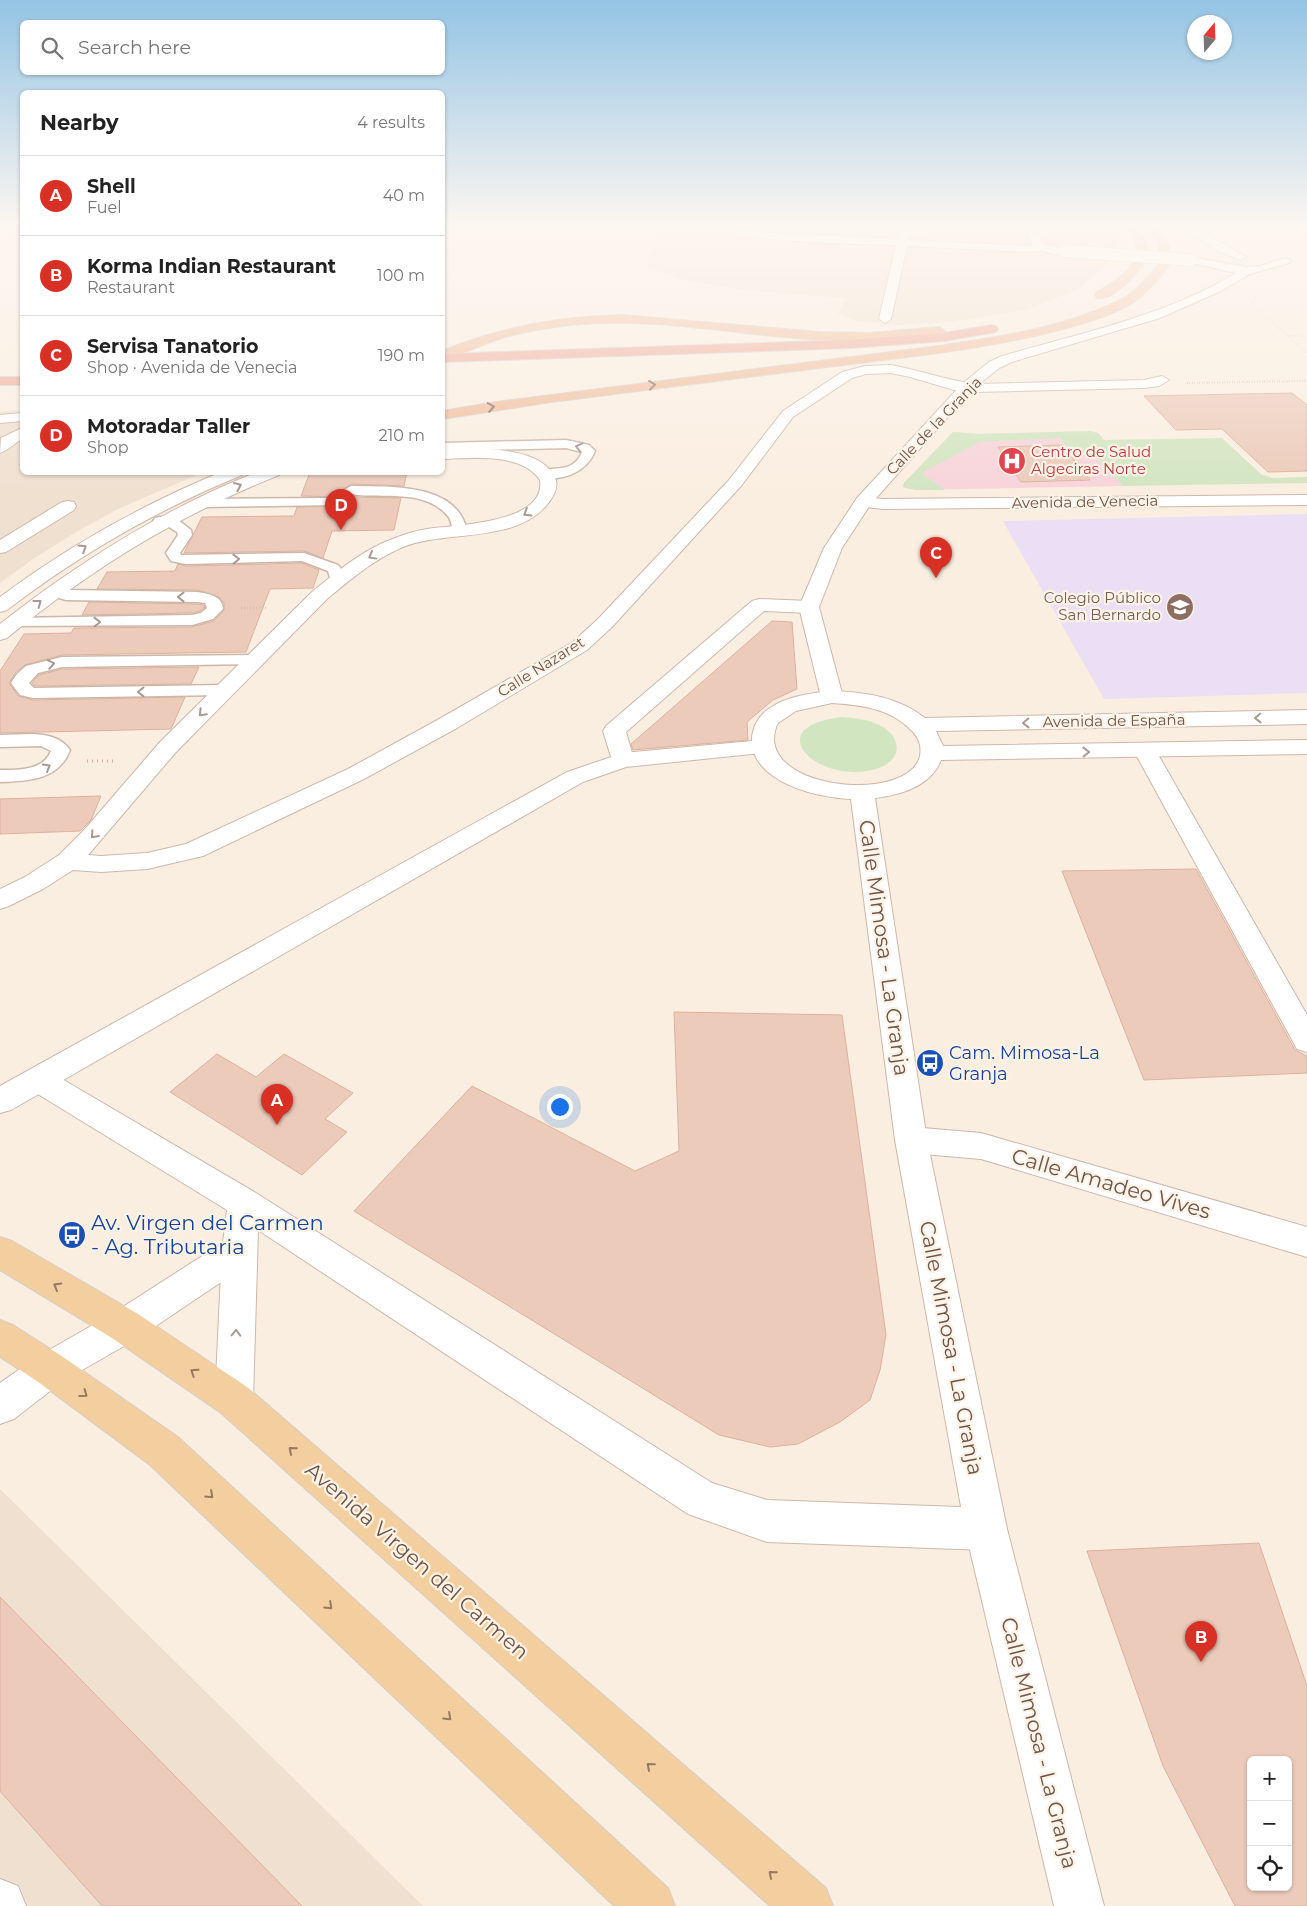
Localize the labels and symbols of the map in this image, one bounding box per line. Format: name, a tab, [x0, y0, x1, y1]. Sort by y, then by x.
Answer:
north arrow	[1187, 15, 1232, 60]
street label: Calle de la Granja	[882, 373, 985, 479]
one-way arrow	[648, 380, 656, 391]
one-way arrow	[487, 402, 495, 413]
one-way arrow	[574, 442, 583, 453]
place label: Centro de Salud Algeciras Norte	[1031, 442, 1151, 478]
hospital icon: Centro de Salud Algeciras Norte	[997, 446, 1027, 476]
one-way arrow	[233, 482, 242, 493]
pin: D	[325, 489, 357, 530]
street label: Avenida de Venecia	[1011, 491, 1159, 512]
one-way arrow	[523, 506, 532, 516]
pin: C	[920, 537, 952, 578]
one-way arrow	[77, 545, 86, 555]
one-way arrow	[368, 549, 377, 559]
one-way arrow	[232, 554, 240, 564]
place label: Colegio Público San Bernardo	[1044, 588, 1161, 624]
one-way arrow	[177, 592, 184, 602]
school or university icon: Colegio Público San Bernardo	[1165, 592, 1195, 622]
one-way arrow	[32, 600, 42, 609]
one-way arrow	[93, 616, 101, 627]
street label: Calle Nazaret	[494, 632, 588, 701]
one-way arrow	[46, 660, 55, 670]
one-way arrow	[136, 686, 144, 697]
one-way arrow	[198, 707, 207, 716]
street label: Avenida de España	[1042, 710, 1186, 731]
one-way arrow	[1254, 713, 1262, 723]
one-way arrow	[1022, 718, 1030, 728]
one-way arrow	[1083, 747, 1091, 757]
one-way arrow	[42, 763, 51, 773]
street label: Calle Mimosa - La Granja	[854, 818, 915, 1078]
one-way arrow	[91, 829, 100, 838]
place label: Cam. Mimosa-La Granja	[949, 1042, 1100, 1085]
bus stop icon: Cam. Mimosa-La Granja	[915, 1048, 945, 1078]
pin: A	[261, 1084, 293, 1125]
your location	[547, 1094, 573, 1120]
street label: Calle Amadeo Vives	[1009, 1143, 1214, 1224]
place label: Av. Virgen del Carmen - Ag. Tributaria	[91, 1210, 324, 1259]
street label: Calle Mimosa - La Granja	[915, 1219, 988, 1477]
bus stop icon: Av. Virgen del Carmen - Ag. Tributaria	[57, 1220, 87, 1250]
one-way arrow	[53, 1282, 62, 1292]
one-way arrow	[231, 1329, 242, 1337]
one-way arrow	[190, 1369, 200, 1378]
one-way arrow	[78, 1388, 87, 1396]
one-way arrow	[288, 1447, 297, 1456]
street label: Avenida Virgen del Carmen	[301, 1457, 534, 1664]
one-way arrow	[205, 1489, 214, 1498]
one-way arrow	[323, 1600, 332, 1609]
street label: Calle Mimosa - La Granja	[996, 1615, 1083, 1871]
pin: B	[1185, 1621, 1217, 1662]
one-way arrow	[442, 1711, 451, 1720]
one-way arrow	[647, 1764, 656, 1772]
one-way arrow	[768, 1871, 777, 1880]

